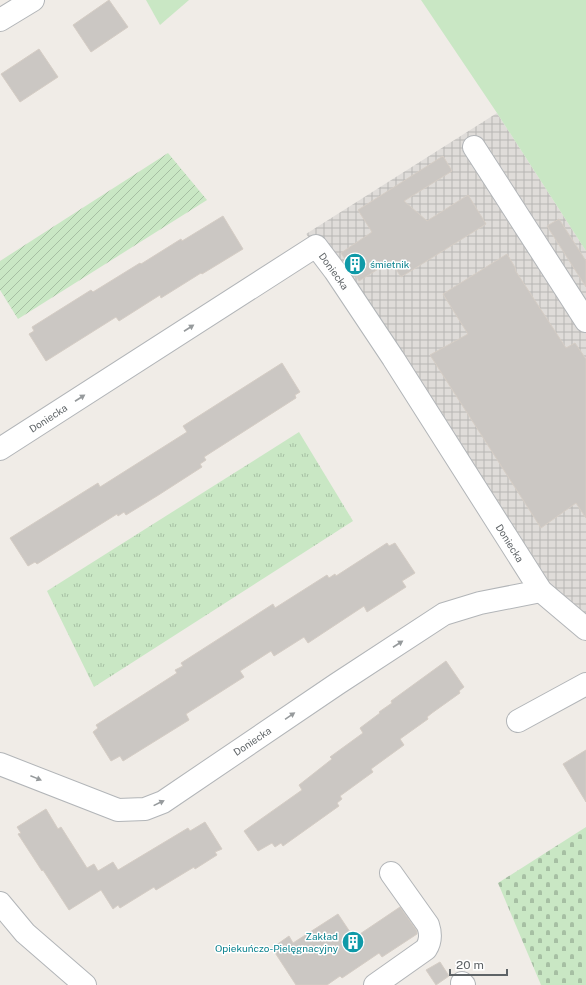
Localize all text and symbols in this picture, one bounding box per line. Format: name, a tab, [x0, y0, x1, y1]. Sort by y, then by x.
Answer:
street label: Doniecka	[317, 250, 351, 292]
building icon: śmietnik	[342, 251, 368, 277]
place label: śmietnik	[370, 258, 410, 270]
one-way arrow	[184, 324, 194, 332]
one-way arrow	[75, 394, 85, 402]
street label: Doniecka	[27, 401, 69, 435]
street label: Doniecka	[494, 522, 526, 564]
one-way arrow	[393, 640, 404, 648]
one-way arrow	[285, 712, 295, 720]
street label: Doniecka	[231, 724, 273, 758]
one-way arrow	[31, 775, 42, 781]
one-way arrow	[153, 800, 164, 806]
building icon: Zakład Opiekuńczo-Pielęgnacyjny	[340, 929, 366, 955]
place label: Zakład Opiekuńczo-Pielęgnacyjny	[215, 930, 339, 954]
scale bar	[450, 951, 507, 977]
text: 20 m	[456, 958, 484, 972]

